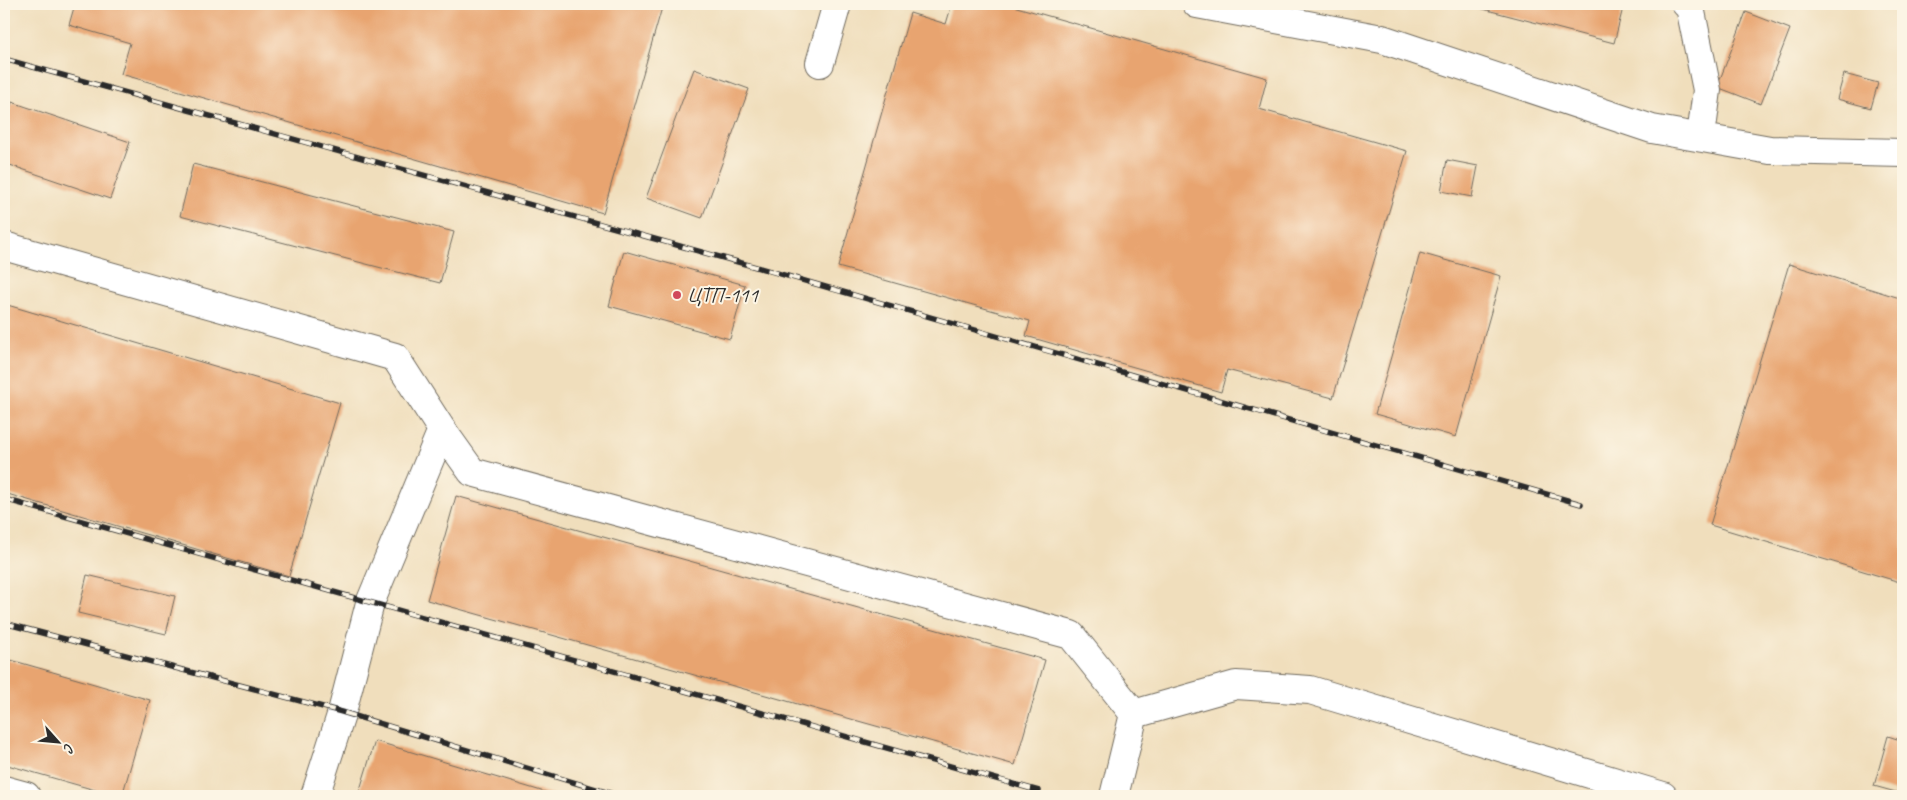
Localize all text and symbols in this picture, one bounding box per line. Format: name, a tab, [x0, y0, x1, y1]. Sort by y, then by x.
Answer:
place label: ЦТП-111	[687, 282, 760, 308]
marker: ЦТП-111	[671, 289, 683, 301]
north arrow	[32, 718, 82, 768]
text: С	[59, 741, 78, 756]

